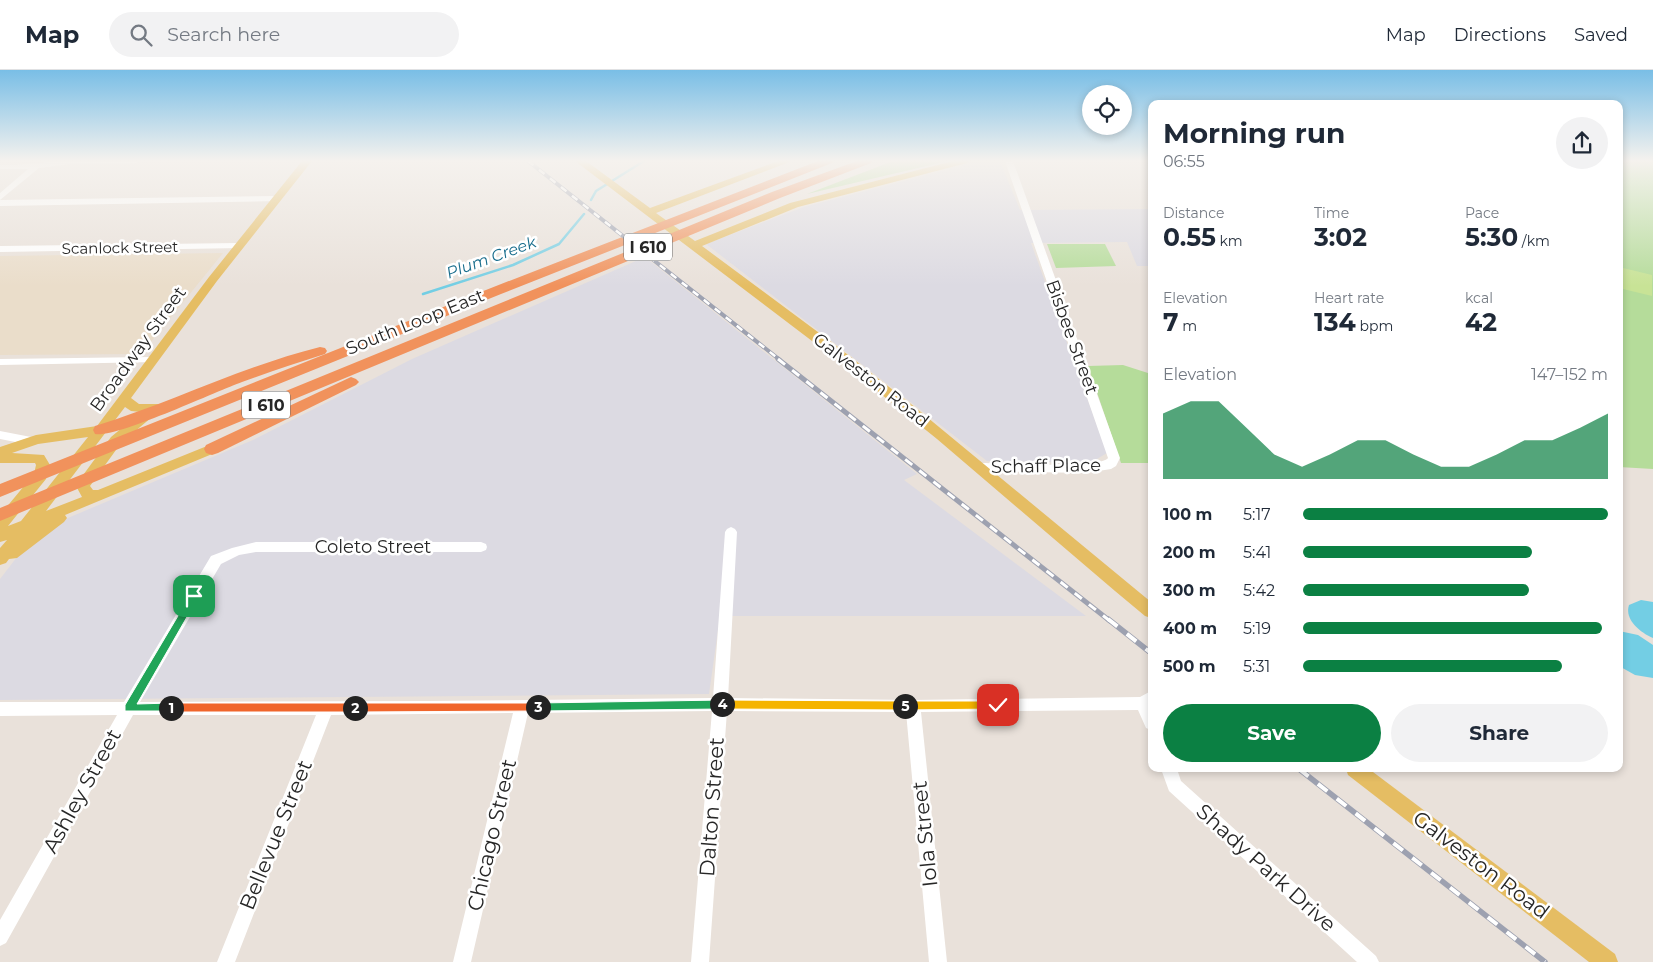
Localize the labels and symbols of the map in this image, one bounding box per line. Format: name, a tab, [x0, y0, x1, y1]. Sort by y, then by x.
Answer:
water label: Plum Creek	[444, 232, 540, 283]
road number: I 610	[624, 233, 672, 260]
street label: Scanlock Street	[61, 237, 178, 258]
street label: Bisbee Street	[1041, 277, 1103, 397]
street label: Broadway Street	[85, 282, 191, 416]
street label: South Loop East	[343, 284, 487, 360]
street label: Galveston Road	[809, 328, 933, 432]
road number: I 610	[242, 392, 290, 418]
street label: Schaff Place	[991, 454, 1101, 478]
street label: Coleto Street	[315, 536, 431, 558]
pin	[173, 575, 215, 617]
pin	[977, 684, 1019, 726]
pin: 4	[710, 692, 734, 716]
pin: 3	[526, 694, 550, 720]
pin: 5	[892, 694, 918, 718]
pin: 1	[158, 696, 184, 720]
pin: 2	[342, 696, 368, 720]
street label: Ashley Street	[37, 724, 126, 857]
street label: Dalton Street	[694, 736, 729, 878]
street label: Bellevue Street	[234, 756, 317, 913]
street label: Chicago Street	[462, 756, 521, 913]
street label: Iola Street	[907, 780, 943, 888]
street label: Shady Park Drive	[1191, 798, 1341, 937]
street label: Galveston Road	[1408, 805, 1554, 924]

